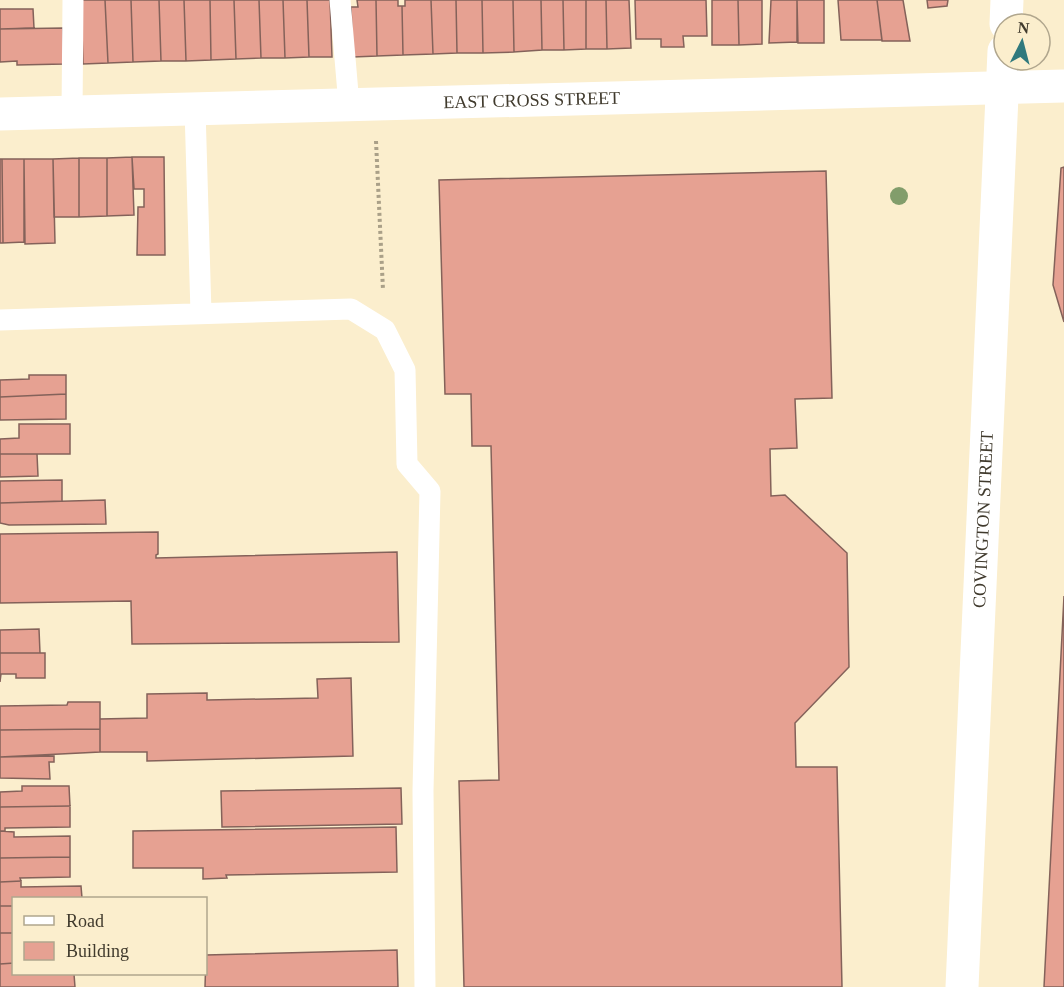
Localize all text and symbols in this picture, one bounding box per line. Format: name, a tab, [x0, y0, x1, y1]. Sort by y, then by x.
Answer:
north arrow	[992, 12, 1052, 72]
text: N	[1017, 19, 1031, 37]
street label: EAST CROSS STREET	[443, 88, 620, 112]
street label: COVINGTON STREET	[969, 431, 997, 608]
legend	[12, 897, 207, 975]
text: Road	[66, 911, 104, 931]
text: Building	[66, 941, 129, 961]

